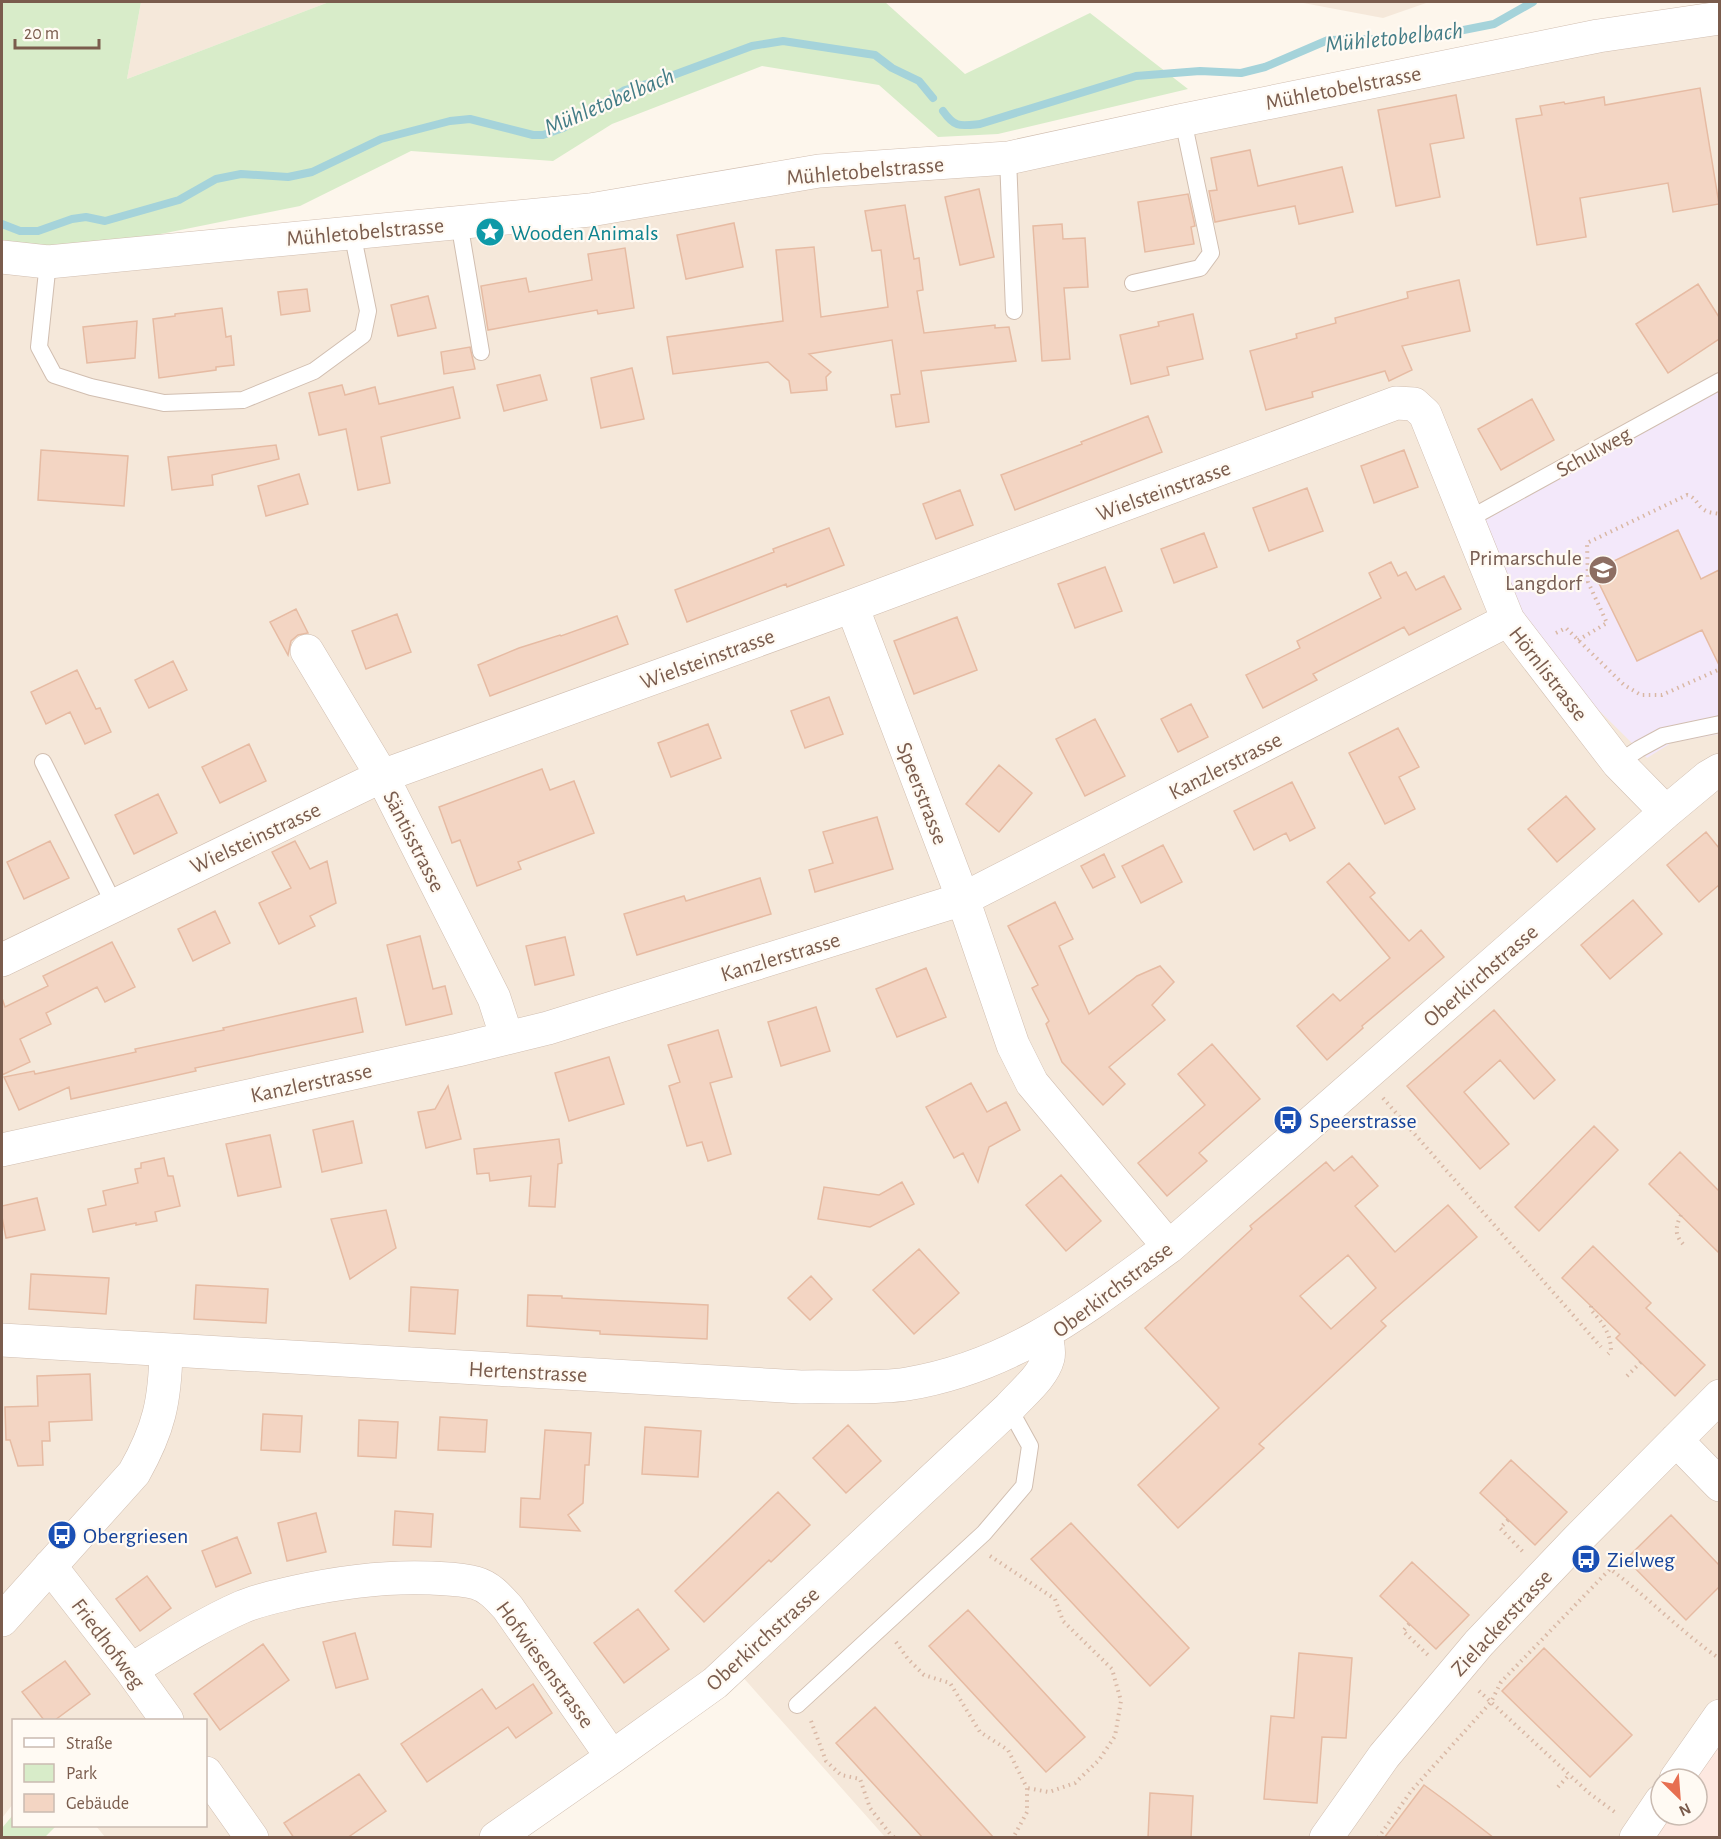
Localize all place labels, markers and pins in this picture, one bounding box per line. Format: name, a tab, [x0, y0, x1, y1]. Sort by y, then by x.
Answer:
place icon: Wooden Animals	[474, 216, 506, 248]
place label: Wooden Animals	[511, 222, 658, 244]
place label: Primarschule Langdorf	[1469, 547, 1583, 594]
school or university icon: Primarschule Langdorf	[1587, 554, 1619, 586]
bus stop icon: Speerstrasse	[1272, 1104, 1304, 1136]
place label: Speerstrasse	[1309, 1110, 1417, 1132]
bus stop icon: Obergriesen	[46, 1519, 78, 1551]
place label: Obergriesen	[83, 1525, 188, 1547]
bus stop icon: Zielweg	[1570, 1543, 1602, 1575]
place label: Zielweg	[1607, 1549, 1675, 1571]

